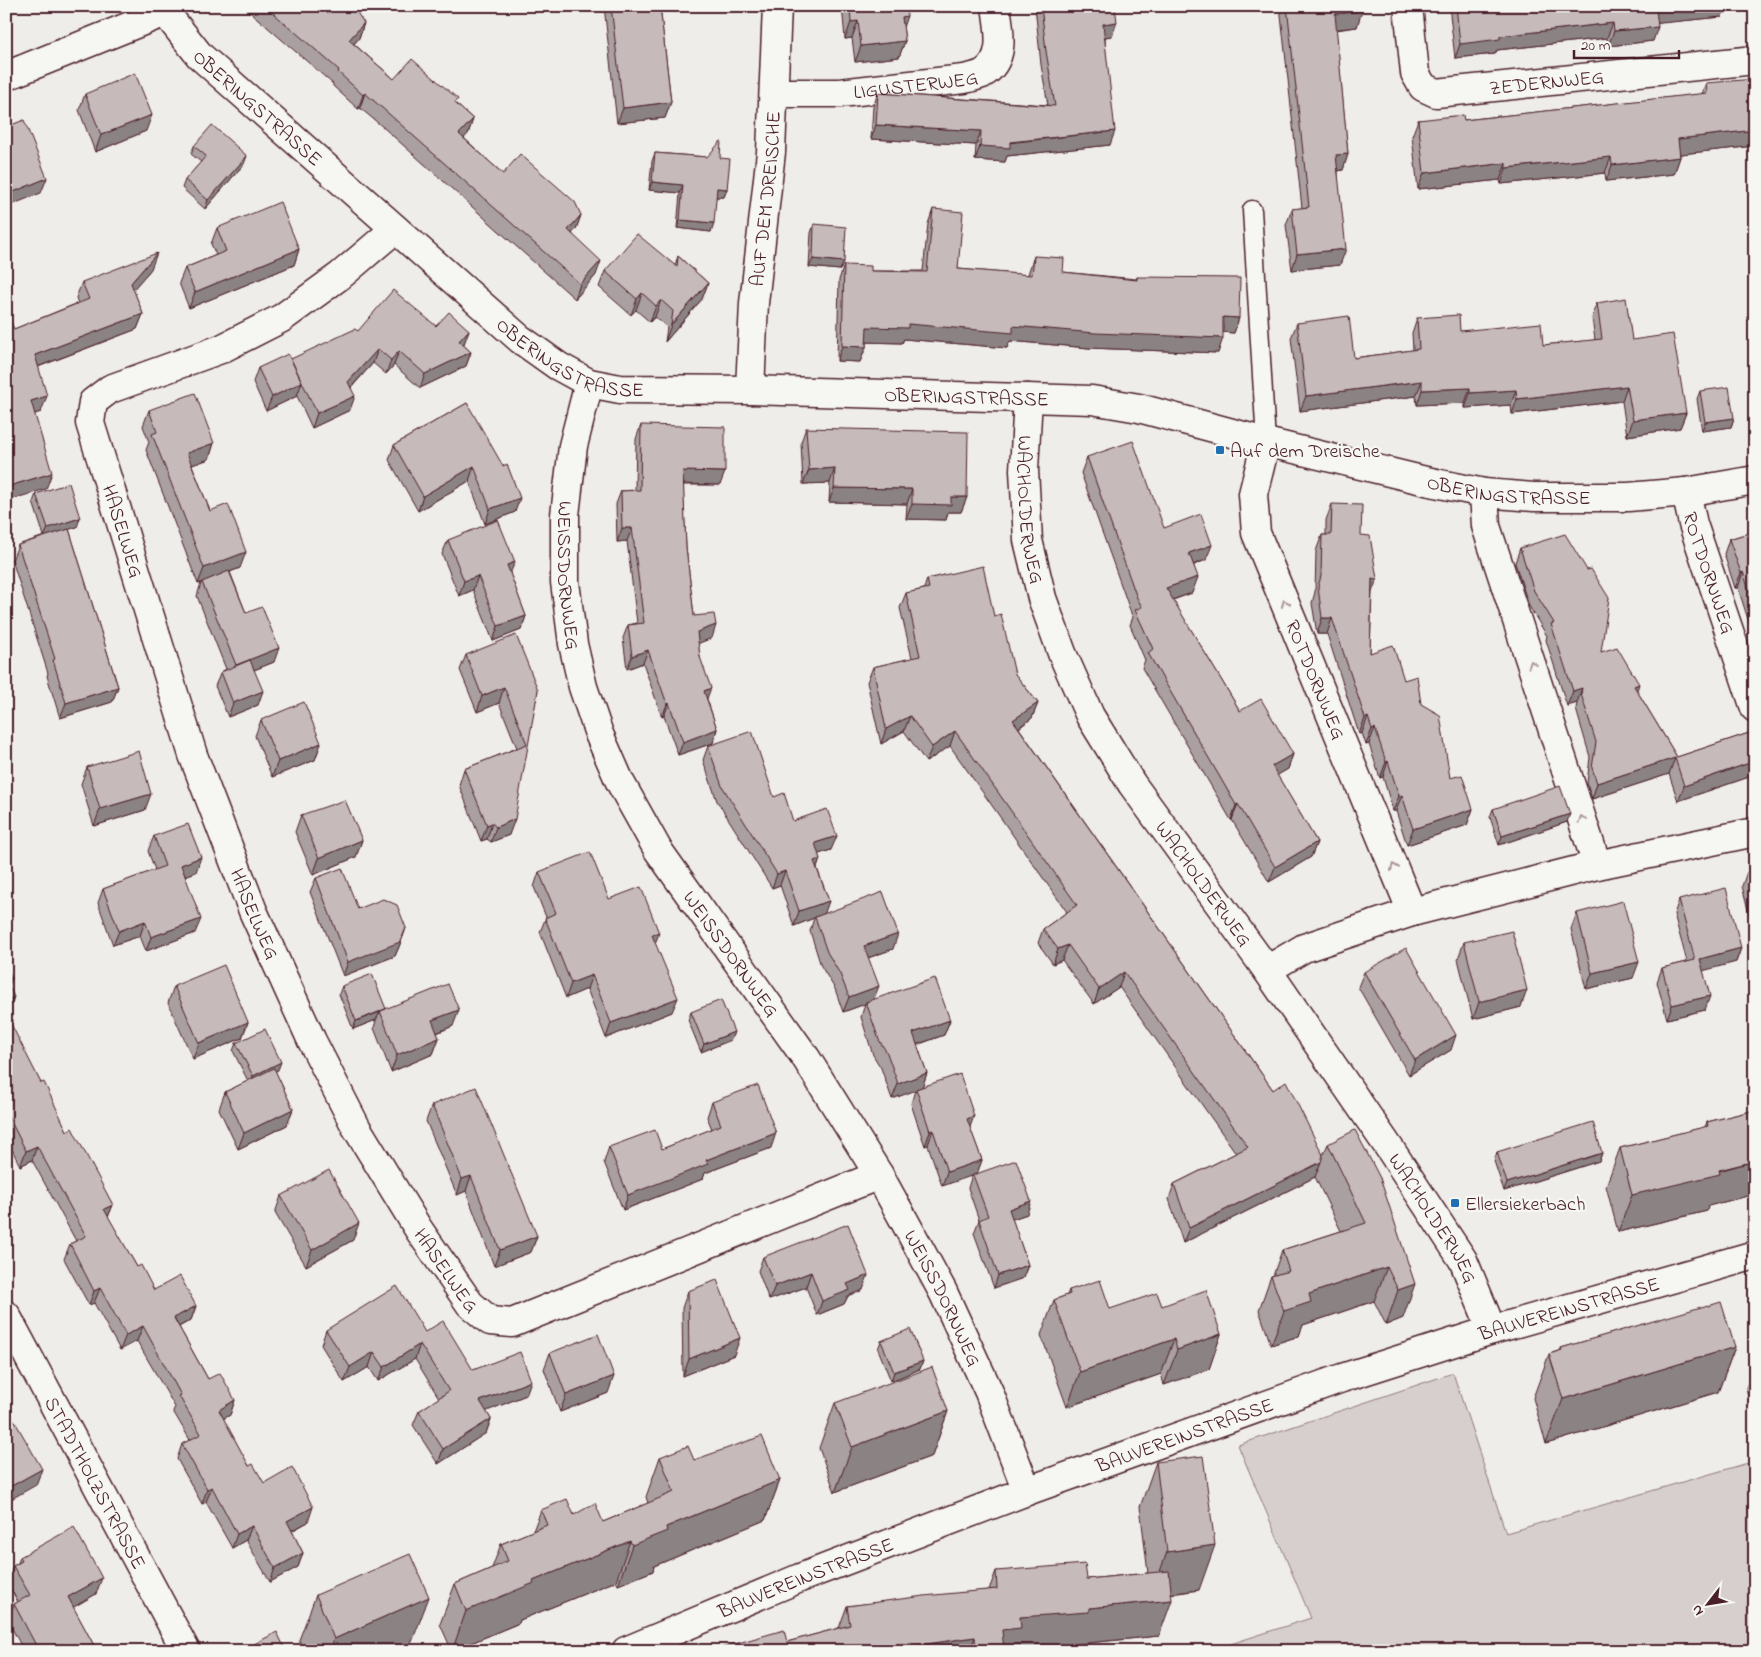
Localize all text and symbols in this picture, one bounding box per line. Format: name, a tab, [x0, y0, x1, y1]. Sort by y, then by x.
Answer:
scale bar	[1574, 28, 1678, 60]
text: 20 m	[1581, 35, 1611, 57]
street label: OBERINGSTRASSE	[185, 44, 328, 175]
street label: LIGUSTERWEG	[852, 64, 981, 108]
street label: ZEDERNWEG	[1488, 64, 1606, 104]
street label: AUF DEM DREISCHE	[744, 111, 790, 288]
street label: OBERINGSTRASSE	[488, 312, 644, 406]
street label: OBERINGSTRASSE	[884, 382, 1049, 416]
street label: WACHOLDERWEG	[1007, 434, 1050, 587]
place label: Auf dem Dreische	[1230, 438, 1380, 467]
marker: Auf dem Dreische	[1214, 444, 1226, 456]
street label: OBERINGSTRASSE	[1424, 470, 1591, 514]
street label: HASELWEG	[93, 481, 149, 582]
street label: WEISSDORNWEG	[548, 499, 586, 652]
street label: ROTDORNWEG	[1674, 509, 1741, 638]
one-way arrow	[1281, 599, 1292, 608]
street label: ROTDORNWEG	[1276, 616, 1352, 745]
one-way arrow	[1527, 660, 1537, 669]
one-way arrow	[1578, 815, 1588, 823]
street label: WACHOLDERWEG	[1147, 816, 1258, 954]
one-way arrow	[1389, 863, 1400, 872]
street label: HASELWEG	[221, 865, 285, 965]
street label: WEISSDORNWEG	[674, 886, 785, 1024]
street label: WACHOLDERWEG	[1380, 1148, 1483, 1288]
place label: Ellersiekerbach	[1465, 1191, 1585, 1220]
marker: Ellersiekerbach	[1449, 1197, 1461, 1209]
street label: HASELWEG	[405, 1223, 483, 1321]
street label: WEISSDORNWEG	[895, 1225, 987, 1372]
street label: BAUVEREINSTRASSE	[1475, 1271, 1664, 1351]
street label: STADTHOLZSTRASSE	[35, 1392, 152, 1575]
street label: BAUVEREINSTRASSE	[1091, 1392, 1278, 1482]
street label: BAUVEREINSTRASSE	[713, 1531, 898, 1628]
north arrow	[1684, 1580, 1734, 1630]
text: N	[1687, 1600, 1710, 1619]

